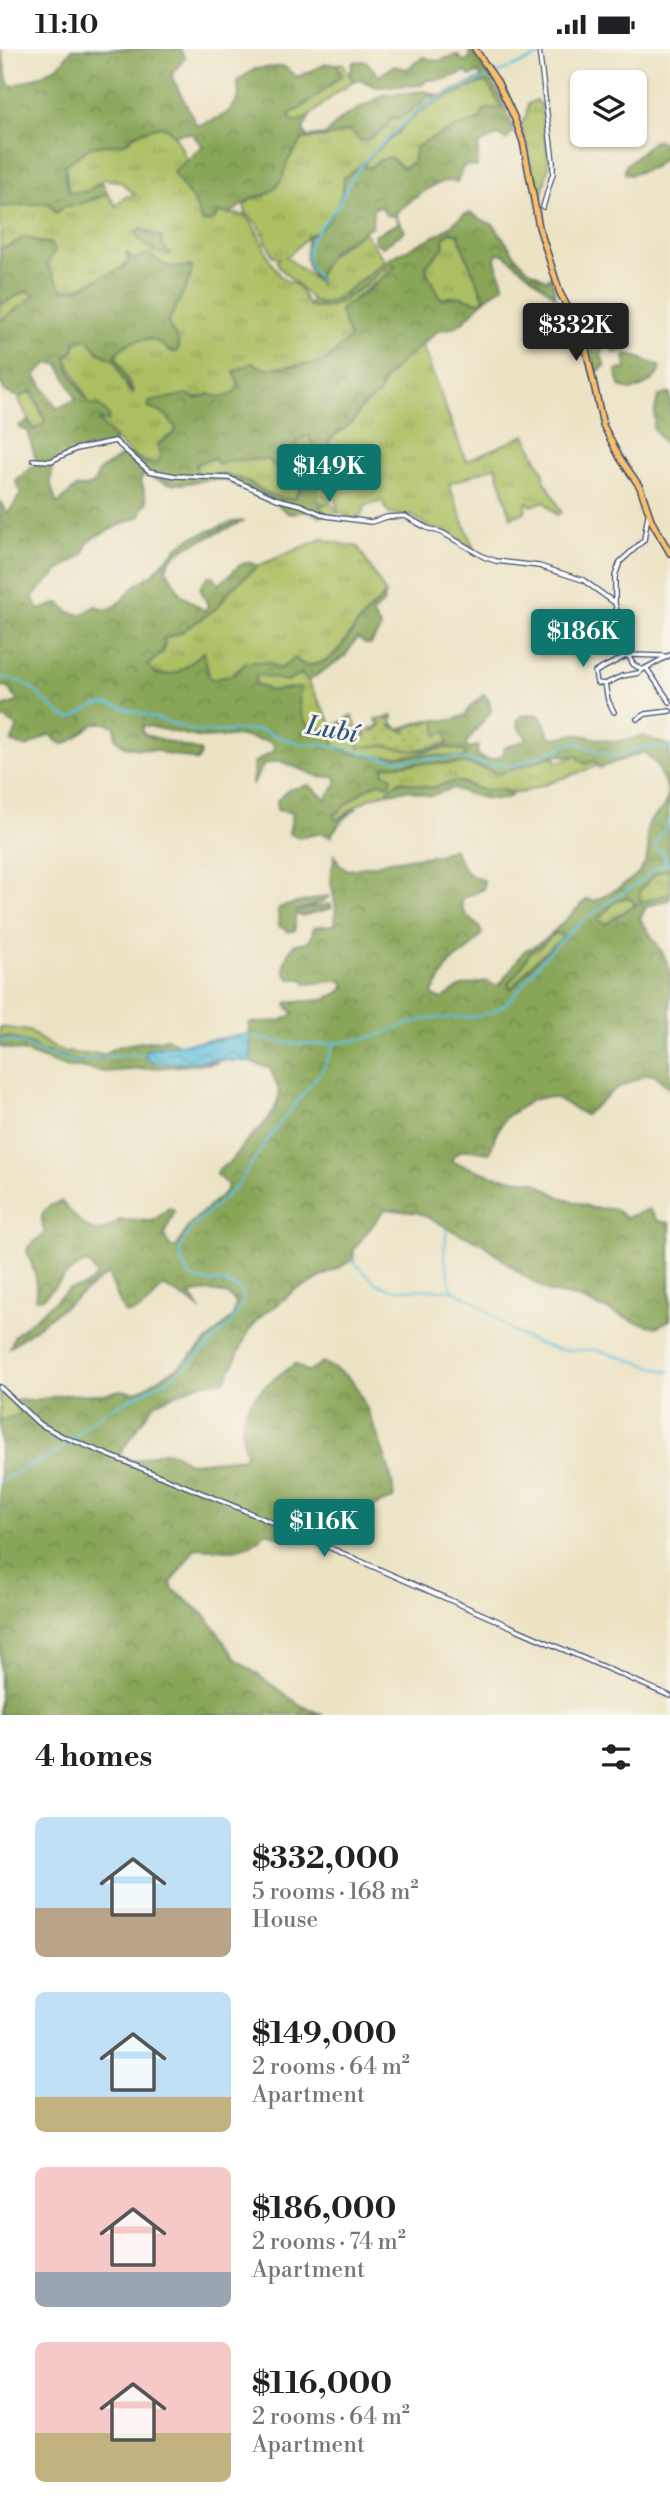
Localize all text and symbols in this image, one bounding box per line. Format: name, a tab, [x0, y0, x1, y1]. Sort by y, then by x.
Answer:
text: 11:10	[35, 9, 98, 41]
map controls	[570, 70, 647, 147]
button: layers	[570, 70, 647, 147]
pin: $332K	[527, 303, 625, 363]
text: $332K	[539, 312, 613, 340]
pin: $149K	[280, 445, 378, 504]
text: $149K	[293, 453, 365, 481]
pin: $186K	[534, 609, 632, 669]
text: $186K	[547, 618, 619, 646]
water label: Lubí	[303, 710, 363, 751]
pin: $116K	[275, 1499, 373, 1559]
text: $116K	[290, 1508, 358, 1536]
text: 4 homes	[35, 1738, 152, 1776]
icon: filters	[597, 1738, 635, 1776]
text: $332,000	[252, 1840, 399, 1878]
icon: home	[91, 1845, 175, 1929]
text: 5 rooms · 168 m²	[252, 1878, 419, 1906]
text: House	[252, 1906, 318, 1934]
text: $149,000	[252, 2015, 397, 2053]
icon: home	[91, 2020, 175, 2104]
text: 2 rooms · 64 m²	[252, 2053, 410, 2081]
text: Apartment	[252, 2081, 365, 2109]
text: $186,000	[252, 2190, 396, 2228]
icon: home	[91, 2195, 175, 2279]
text: 2 rooms · 74 m²	[252, 2228, 406, 2256]
text: Apartment	[252, 2256, 365, 2284]
text: $116,000	[252, 2365, 392, 2403]
icon: home	[91, 2370, 175, 2454]
text: 2 rooms · 64 m²	[252, 2403, 410, 2431]
text: Apartment	[252, 2431, 365, 2459]

